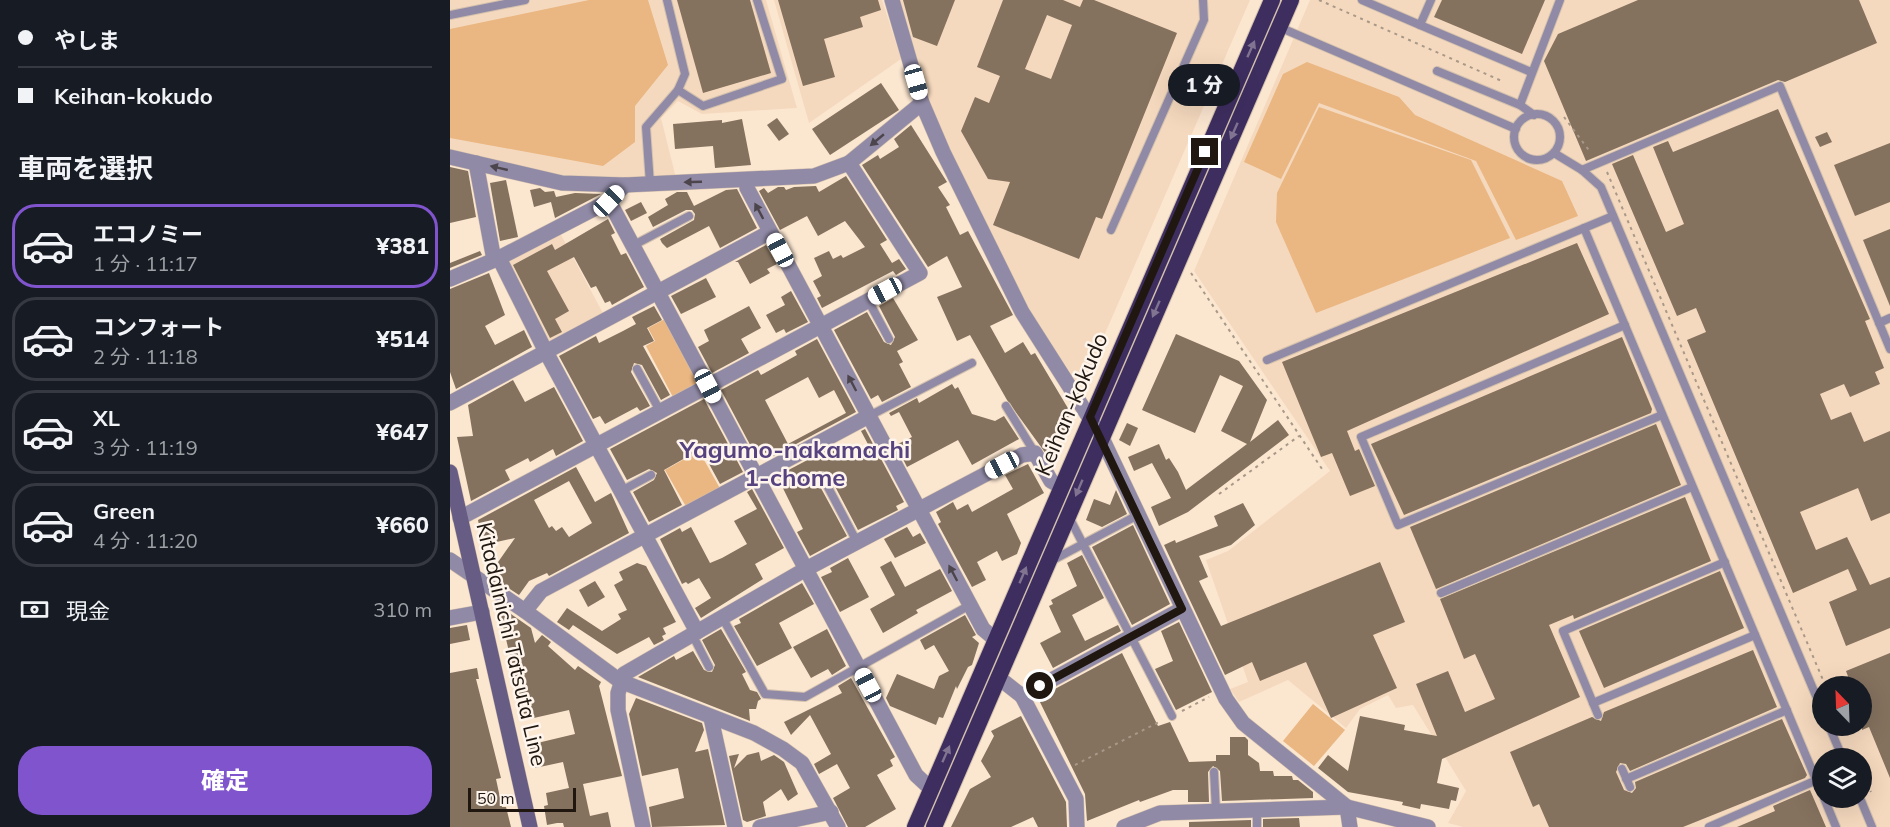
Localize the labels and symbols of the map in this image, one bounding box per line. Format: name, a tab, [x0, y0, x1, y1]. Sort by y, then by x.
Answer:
one-way arrow	[1246, 40, 1256, 58]
car	[902, 62, 930, 102]
callout: 1 分	[1169, 65, 1241, 107]
one-way arrow	[1229, 122, 1239, 140]
one-way arrow	[869, 133, 884, 146]
route end	[1191, 138, 1218, 165]
one-way arrow	[490, 163, 509, 173]
one-way arrow	[683, 178, 702, 187]
car	[590, 182, 628, 220]
one-way arrow	[754, 203, 764, 220]
car	[764, 230, 796, 270]
car	[865, 275, 905, 307]
one-way arrow	[1151, 301, 1161, 319]
street label: Keihan-kokudo	[1028, 328, 1114, 480]
car	[692, 366, 724, 406]
one-way arrow	[847, 374, 857, 391]
district label: Yagumo-nakamachi 1-chome	[679, 434, 910, 492]
car	[982, 449, 1022, 481]
one-way arrow	[1074, 480, 1083, 497]
street label: Kitadainichi Tatsuta Line	[470, 519, 554, 769]
one-way arrow	[948, 565, 958, 582]
one-way arrow	[1018, 565, 1028, 583]
car	[852, 665, 884, 705]
route start	[1026, 672, 1053, 699]
north arrow	[1812, 676, 1872, 736]
one-way arrow	[941, 744, 951, 762]
scale bar	[468, 785, 576, 812]

